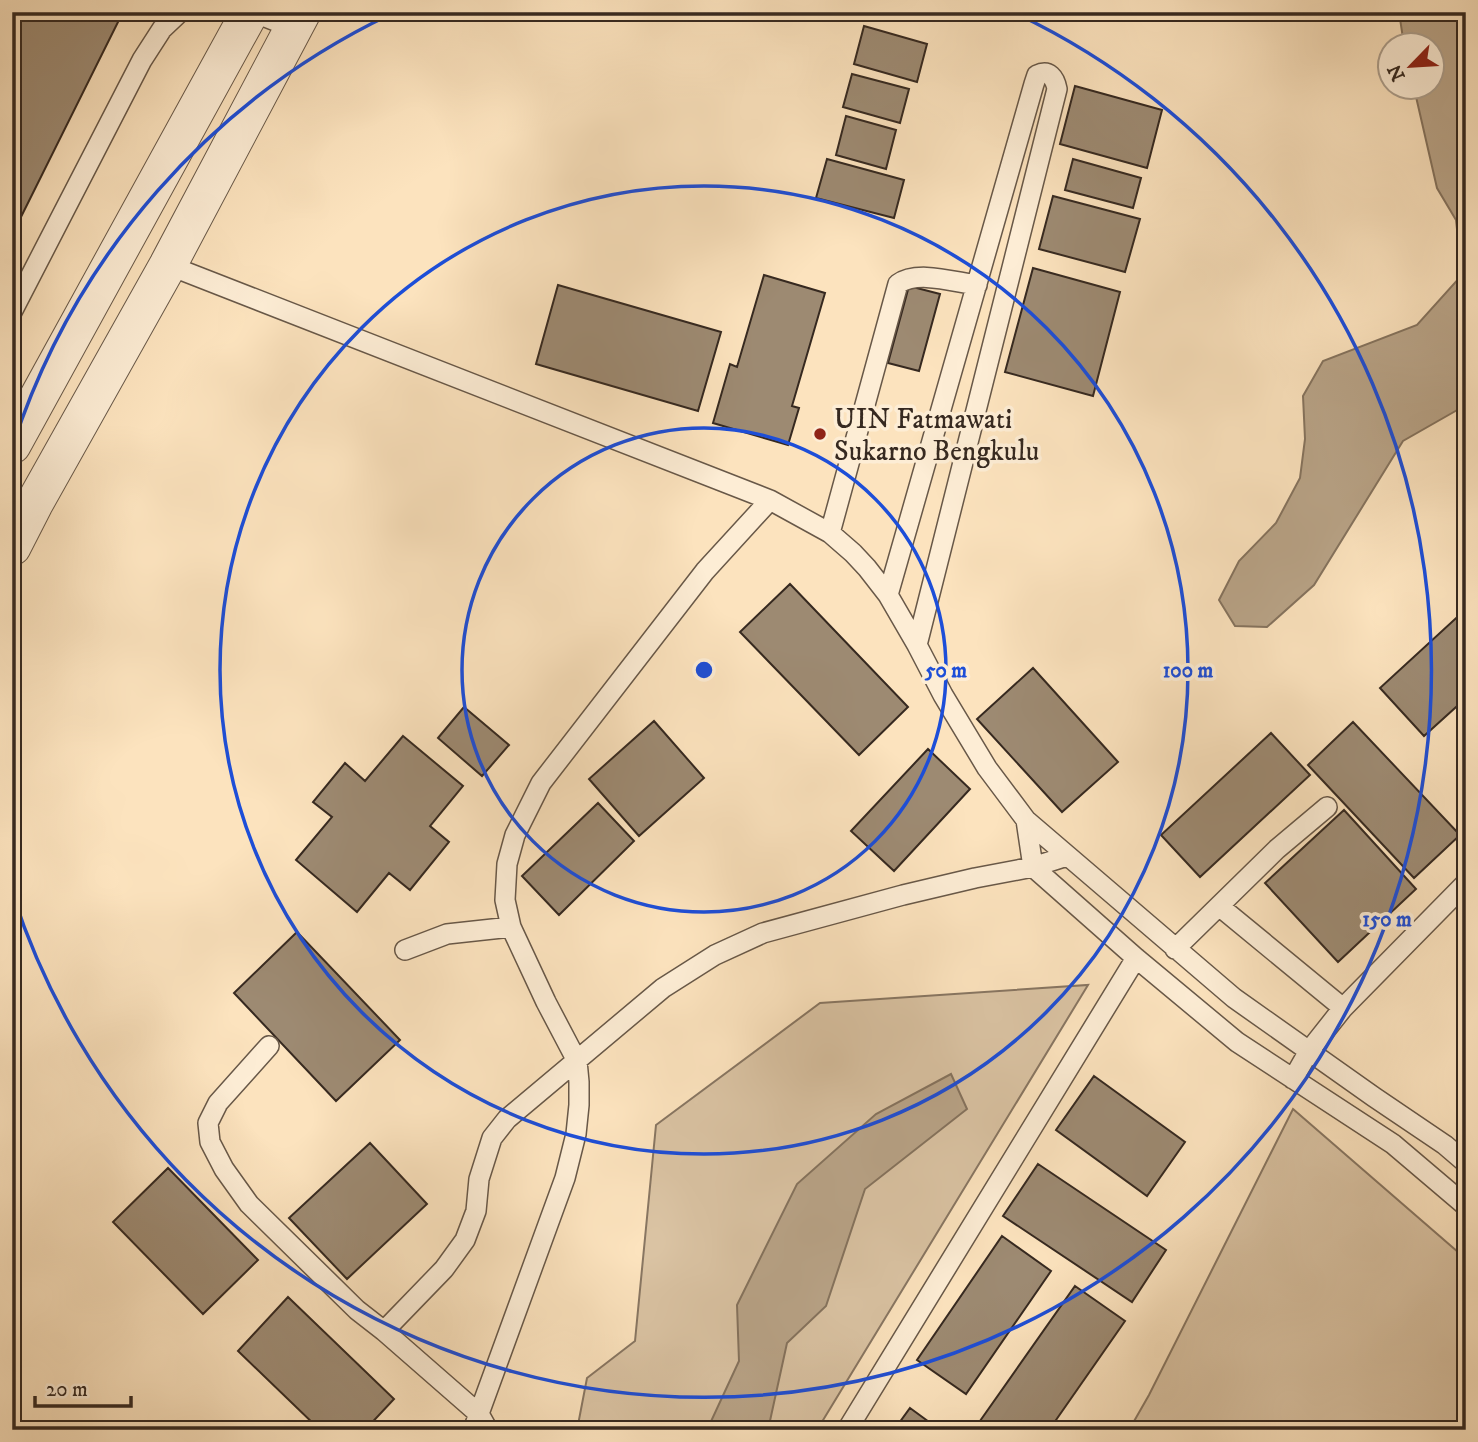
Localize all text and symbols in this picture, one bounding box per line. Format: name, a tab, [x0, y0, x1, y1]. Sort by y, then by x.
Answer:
north arrow	[1376, 32, 1446, 102]
text: N	[1383, 60, 1411, 84]
place label: UIN Fatmawati Sukarno Bengkulu	[834, 402, 1039, 469]
marker: UIN Fatmawati Sukarno Bengkulu	[812, 426, 828, 442]
centre of rings	[692, 658, 716, 682]
text: 50 m	[924, 658, 967, 684]
text: 100 m	[1163, 658, 1213, 684]
text: 150 m	[1362, 907, 1412, 933]
scale bar	[35, 1365, 131, 1409]
text: 20 m	[46, 1377, 88, 1403]

